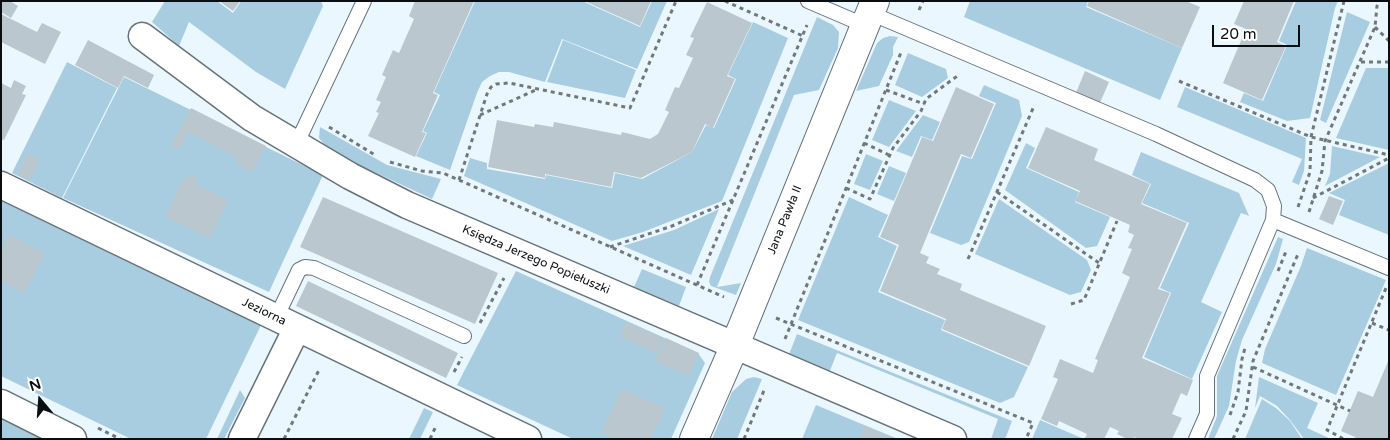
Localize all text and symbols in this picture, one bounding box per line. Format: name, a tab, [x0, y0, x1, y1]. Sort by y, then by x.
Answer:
scale bar	[1215, 15, 1302, 47]
text: 20 m	[1220, 25, 1257, 43]
street label: Jana Pawła II	[765, 183, 805, 257]
street label: Księdza Jerzego Popiełuszki	[460, 222, 612, 298]
street label: Jeziorna	[240, 295, 288, 329]
north arrow	[15, 375, 65, 425]
text: N	[27, 375, 43, 395]

